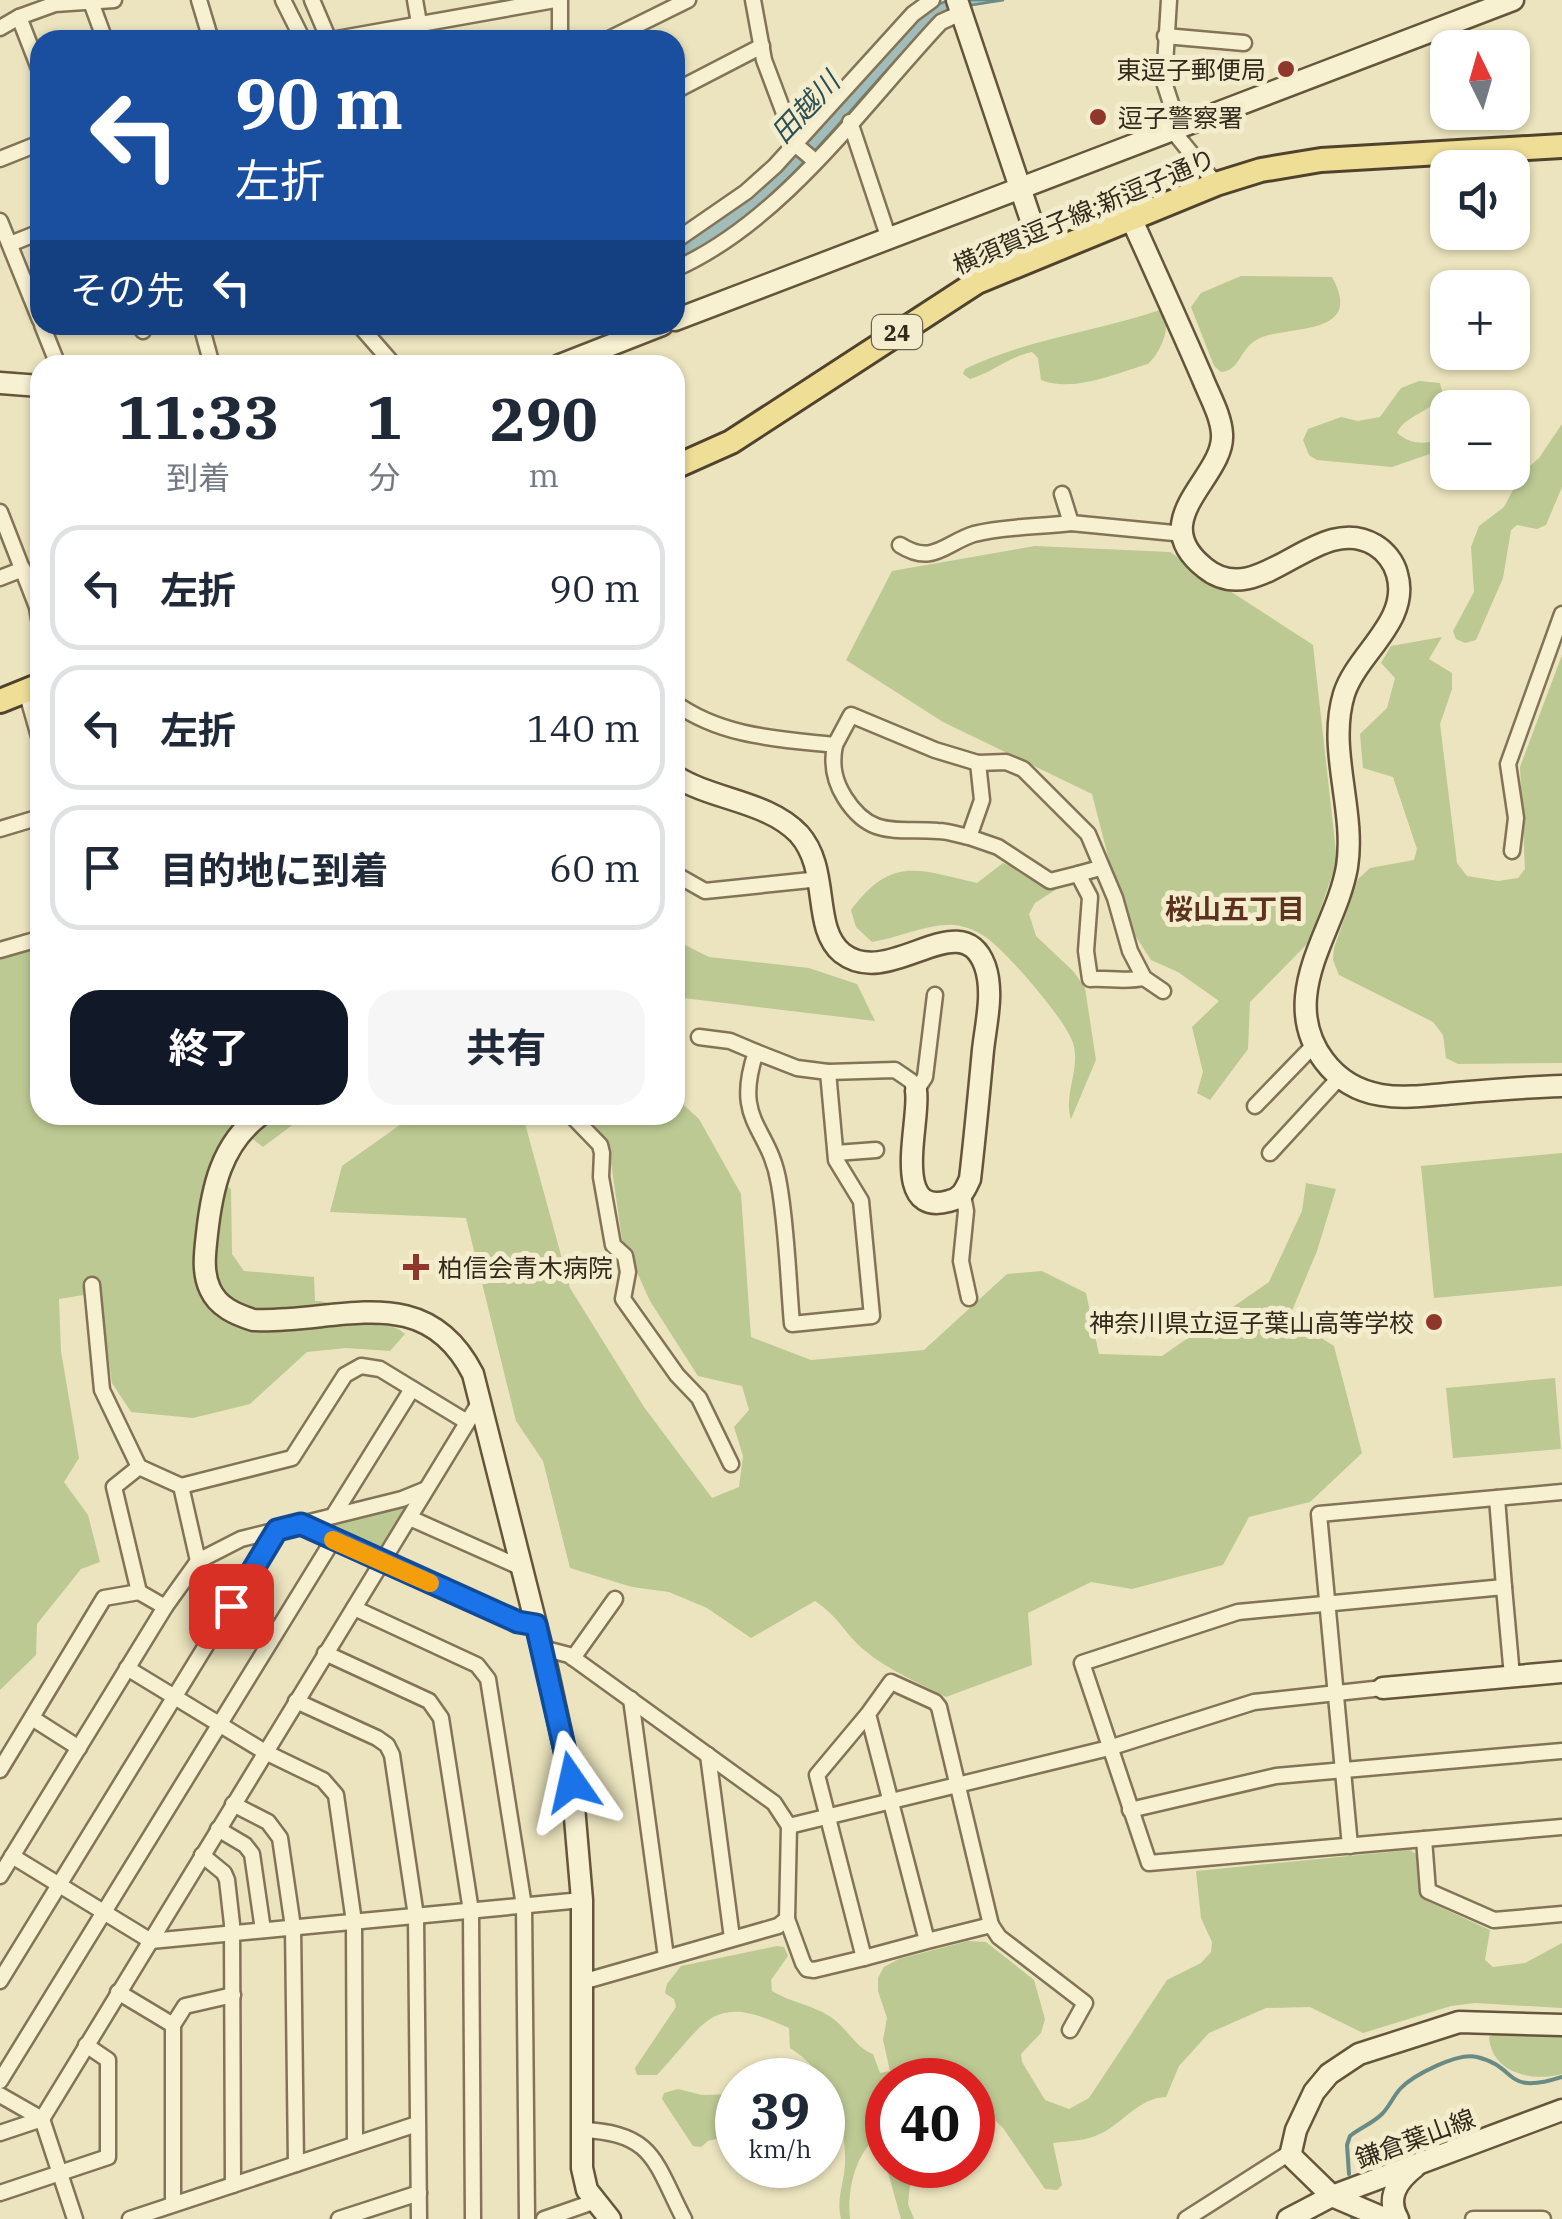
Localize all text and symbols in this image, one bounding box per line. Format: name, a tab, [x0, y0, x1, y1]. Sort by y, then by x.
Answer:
north arrow	[1430, 30, 1530, 130]
map controls	[1430, 30, 1530, 490]
place label: 東逗子郵便局	[1116, 53, 1266, 86]
text: 90 m	[235, 57, 403, 148]
marker: 東逗子郵便局	[1275, 58, 1297, 80]
water label: 田越川	[763, 61, 849, 150]
icon: left	[70, 70, 200, 200]
place label: 逗子警察署	[1118, 101, 1243, 134]
marker: 逗子警察署	[1087, 106, 1109, 128]
street label: 横須賀逗子線;新逗子通り	[948, 141, 1220, 281]
button: sound	[1430, 150, 1530, 250]
text: 左折	[235, 151, 325, 209]
icon: left	[204, 260, 259, 315]
text: その先	[70, 265, 184, 314]
button: +	[1430, 270, 1530, 370]
road number: 24	[872, 315, 922, 349]
text: 11:33	[117, 377, 279, 456]
text: 1	[367, 377, 403, 456]
text: 290	[490, 379, 598, 458]
button: −	[1430, 390, 1530, 490]
text: m	[529, 454, 559, 496]
text: 到着	[166, 456, 230, 498]
text: 分	[369, 456, 401, 498]
icon: left	[75, 560, 130, 615]
text: 90 m	[549, 563, 640, 612]
text: 左折	[160, 565, 236, 614]
icon: left	[75, 700, 130, 755]
text: 140 m	[527, 703, 640, 752]
text: 左折	[160, 705, 236, 754]
icon: arrive	[75, 840, 130, 895]
text: 60 m	[549, 843, 640, 892]
text: 目的地に到着	[160, 845, 388, 894]
district label: 桜山五丁目	[1165, 890, 1305, 927]
button: 終了	[70, 990, 348, 1105]
button: 共有	[368, 990, 645, 1105]
place label: 柏信会青木病院	[438, 1251, 613, 1284]
marker: 柏信会青木病院	[403, 1254, 429, 1280]
place label: 神奈川県立逗子葉山高等学校	[1089, 1306, 1414, 1339]
marker: 神奈川県立逗子葉山高等学校	[1423, 1311, 1445, 1333]
pin	[189, 1564, 274, 1649]
icon: arrive	[204, 1579, 259, 1634]
position arrow	[520, 1730, 624, 1834]
speed limit sign: 40	[865, 2058, 995, 2188]
text: 39	[750, 2078, 810, 2143]
street label: 鎌倉葉山線	[1351, 2101, 1479, 2175]
text: km/h	[748, 2132, 812, 2165]

